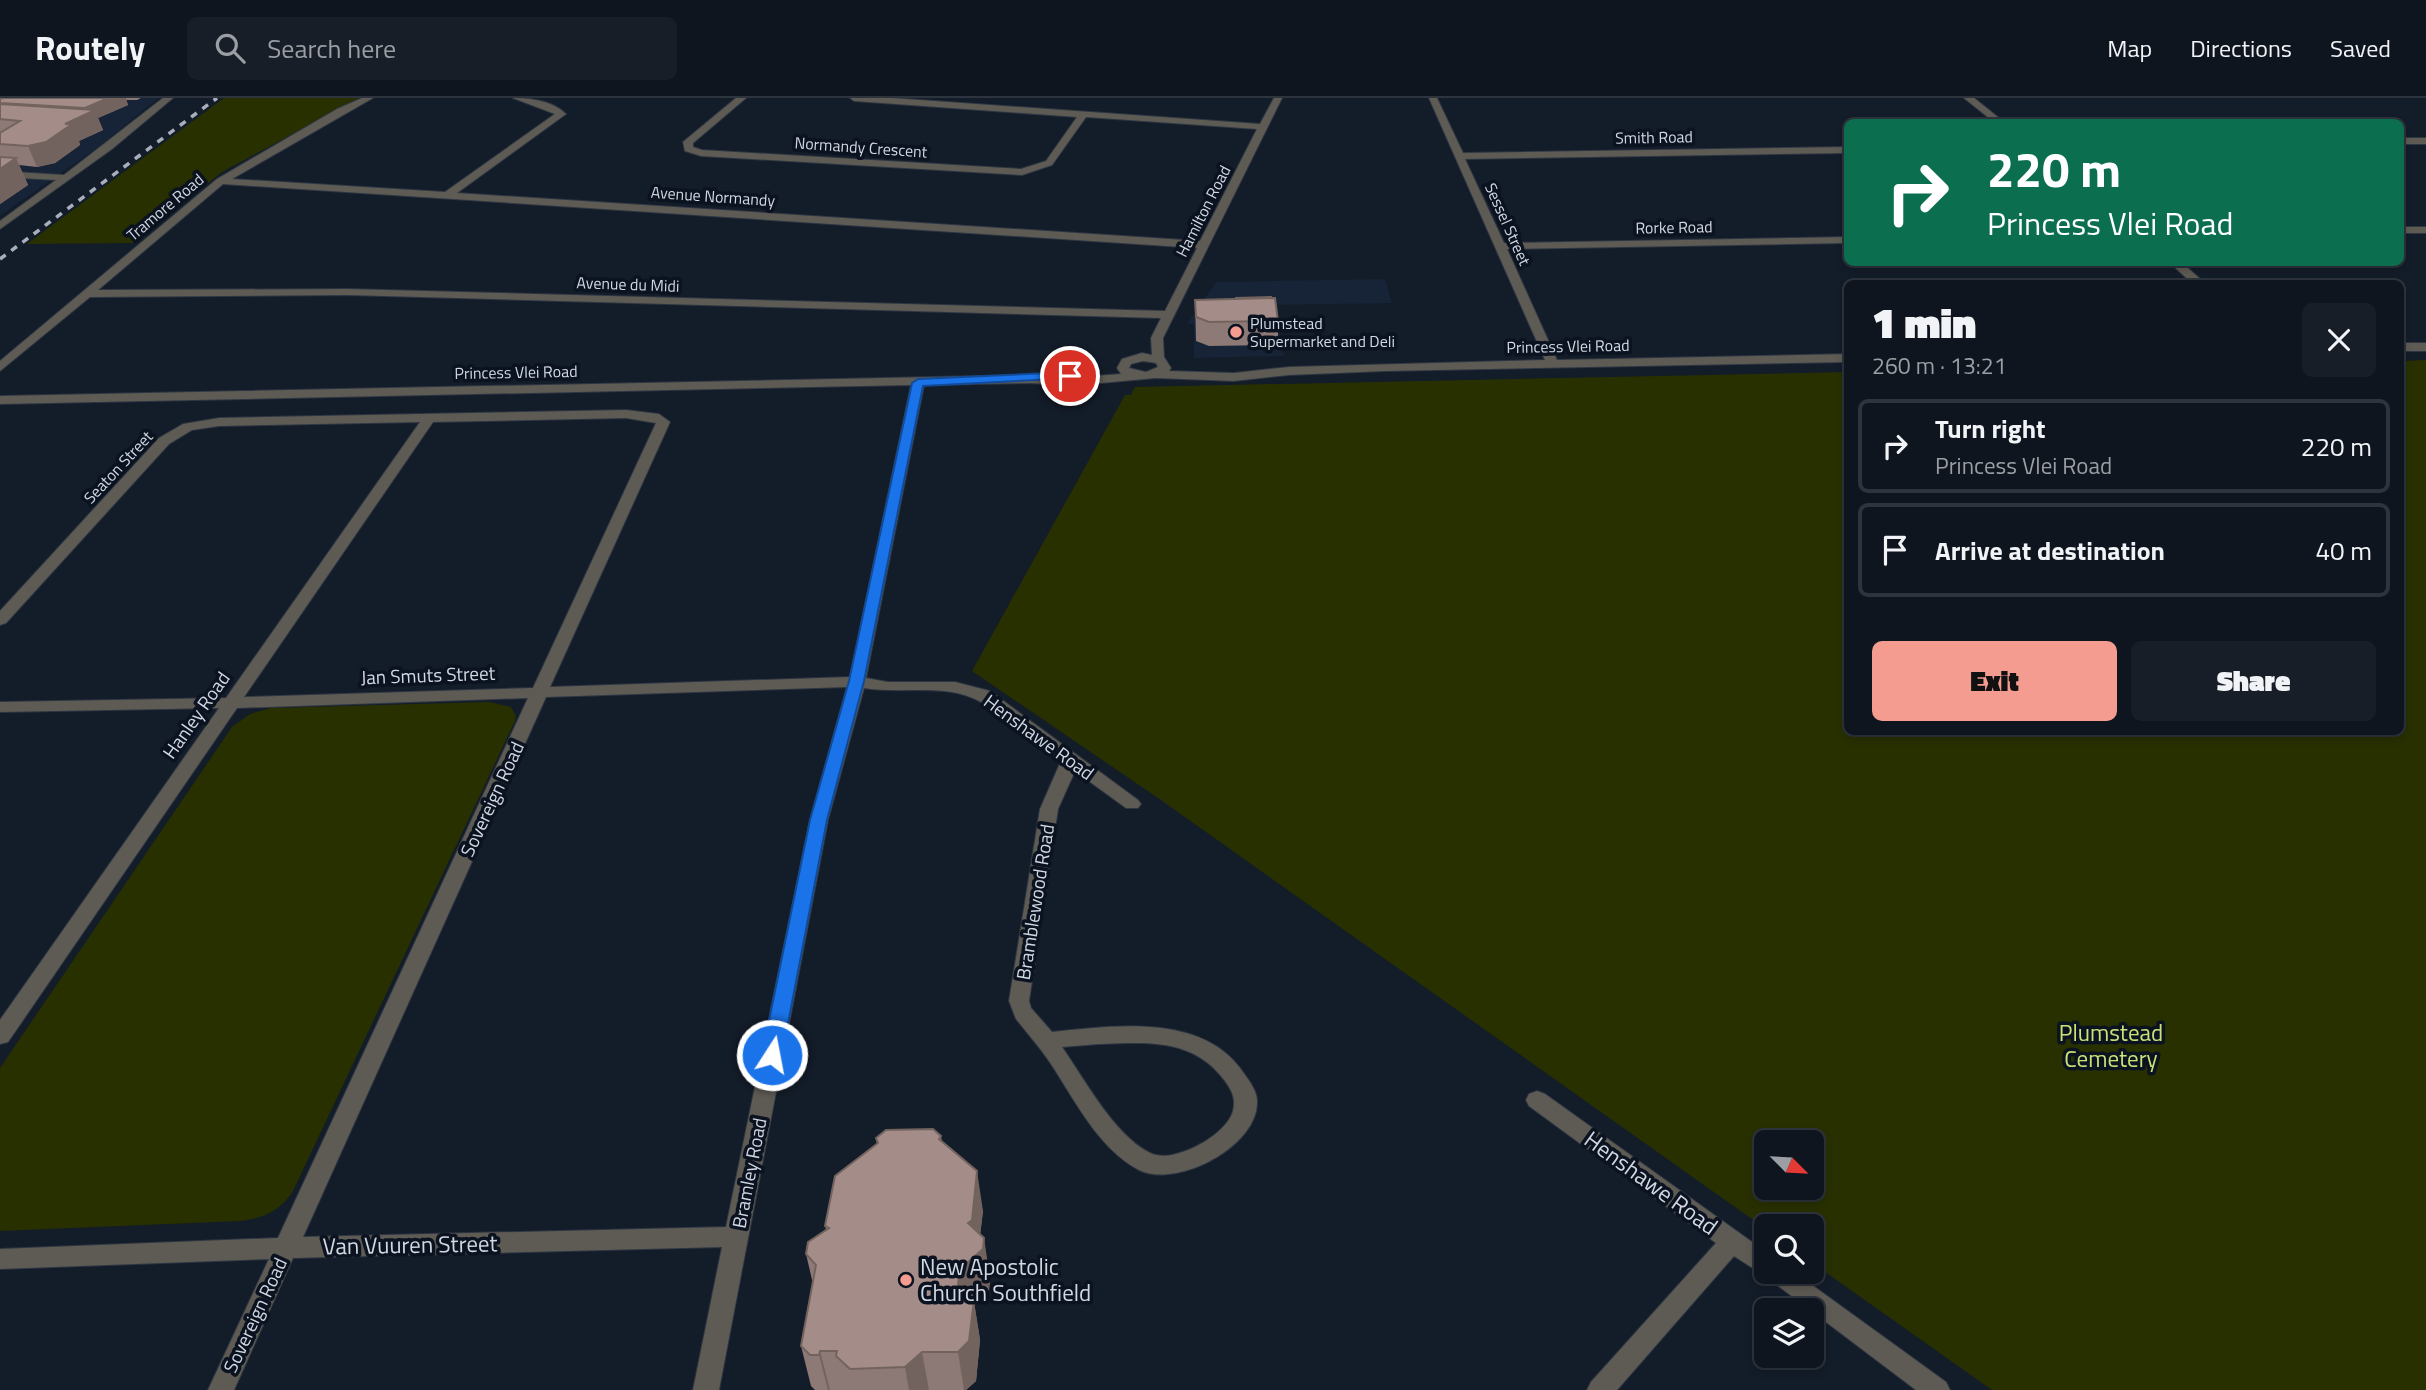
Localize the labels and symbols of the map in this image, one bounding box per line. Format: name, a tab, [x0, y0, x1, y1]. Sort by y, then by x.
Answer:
street label: Smith Road	[1615, 124, 1693, 150]
street label: Normandy Crescent	[794, 130, 929, 164]
street label: Hamilton Road	[1170, 161, 1236, 261]
street label: Tramore Road	[121, 168, 209, 246]
street label: Sessel Street	[1479, 179, 1537, 270]
street label: Avenue Normandy	[650, 180, 776, 212]
street label: Rorke Road	[1635, 214, 1713, 240]
street label: Avenue du Midi	[576, 270, 680, 298]
place label: Plumstead Supermarket and Deli	[1250, 311, 1395, 353]
marker: Plumstead Supermarket and Deli	[1228, 324, 1244, 340]
street label: Princess Vlei Road	[1506, 333, 1630, 359]
pin	[1040, 346, 1100, 406]
street label: Princess Vlei Road	[454, 359, 578, 385]
street label: Seaton Street	[78, 425, 158, 509]
street label: Jan Smuts Street	[360, 658, 496, 691]
street label: Hanley Road	[155, 665, 236, 764]
street label: Henshawe Road	[978, 687, 1101, 787]
street label: Sovereign Road	[452, 736, 531, 861]
street label: Bramblewood Road	[1008, 822, 1061, 982]
park label: Plumstead Cemetery	[2059, 1015, 2163, 1076]
position arrow	[735, 1018, 809, 1092]
street label: Bramley Road	[724, 1115, 773, 1231]
street label: Henshawe Road	[1577, 1122, 1725, 1243]
north arrow	[1754, 1130, 1824, 1200]
street label: Van Vuuren Street	[322, 1225, 498, 1264]
place label: New Apostolic Church Southfield	[920, 1249, 1091, 1310]
street label: Sovereign Road	[215, 1252, 294, 1377]
marker: New Apostolic Church Southfield	[898, 1272, 914, 1288]

